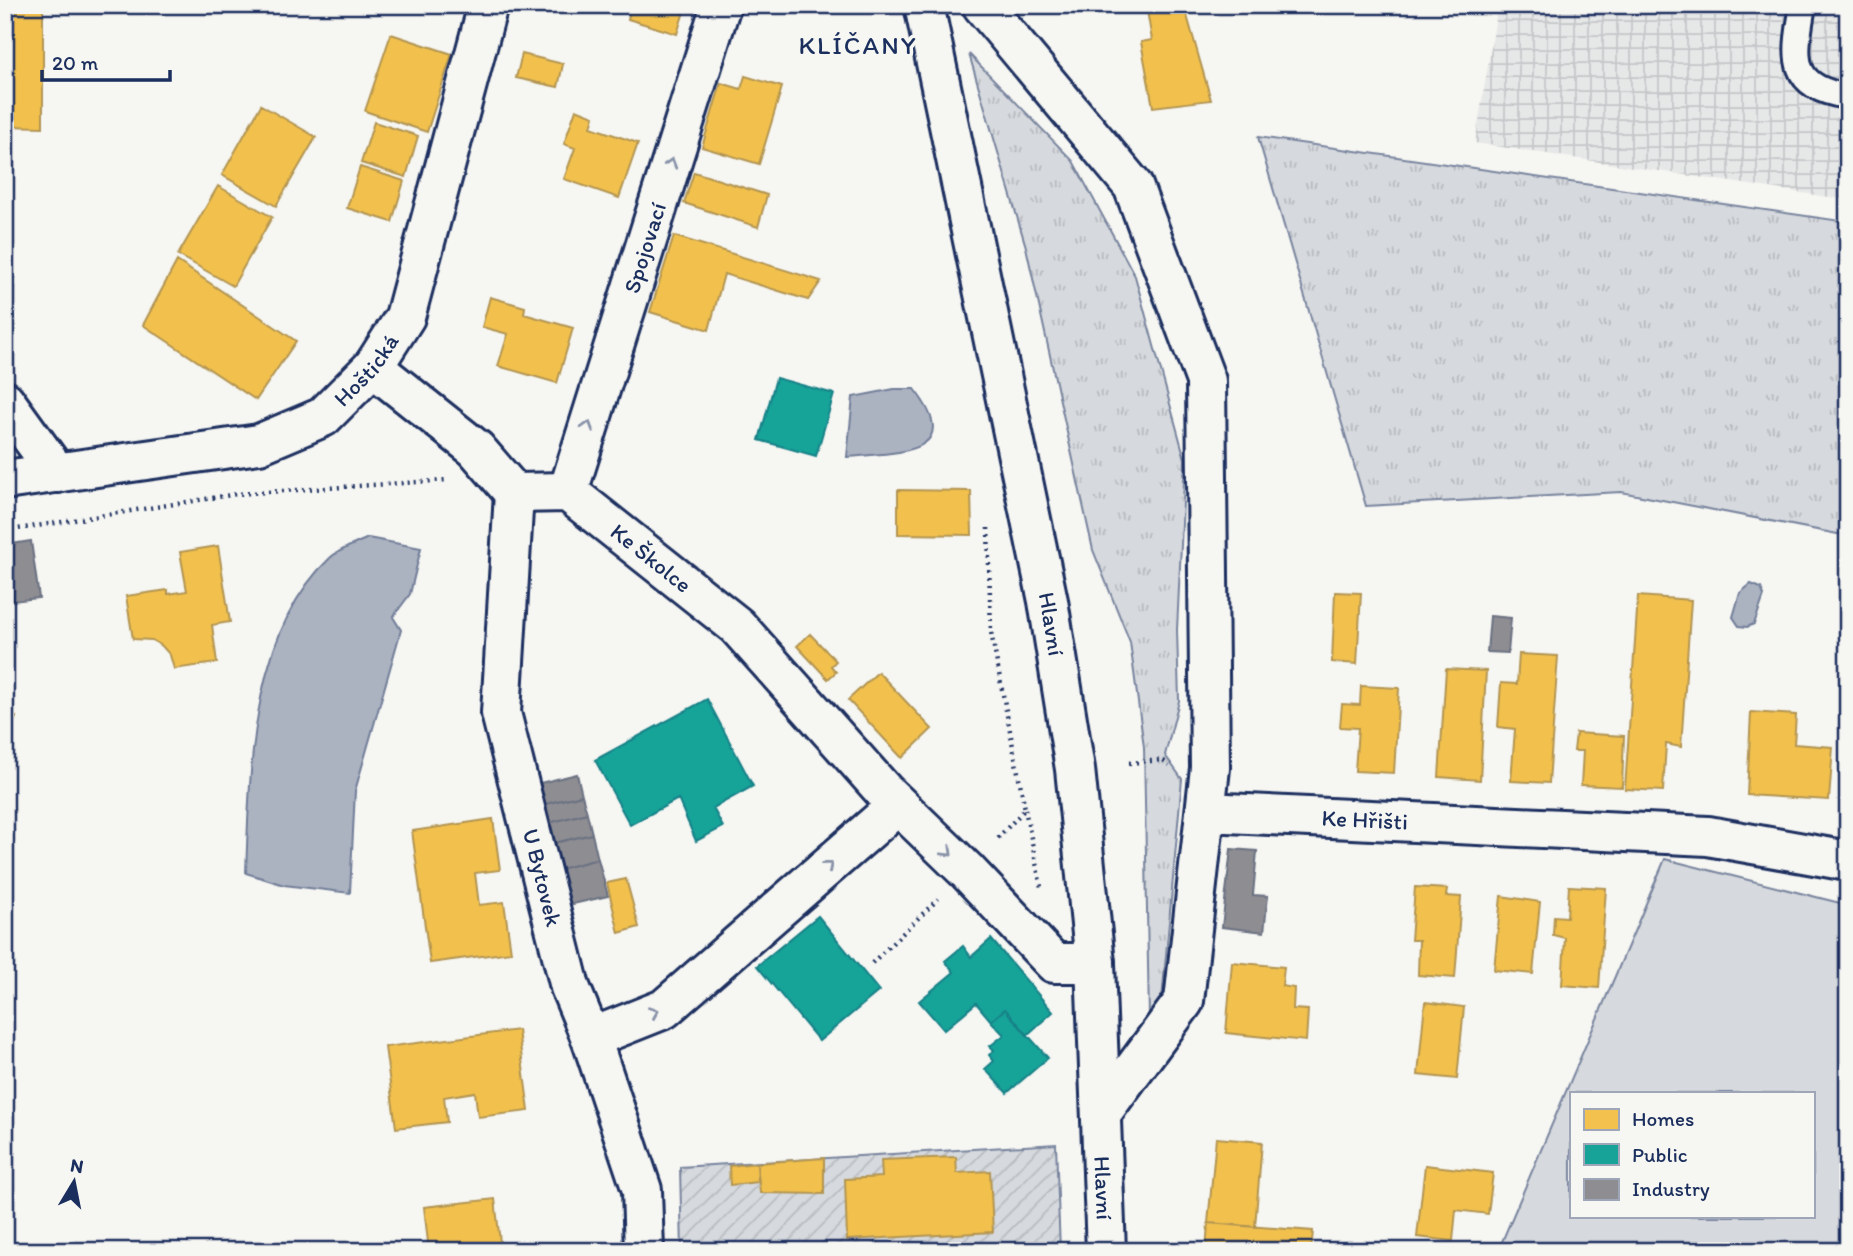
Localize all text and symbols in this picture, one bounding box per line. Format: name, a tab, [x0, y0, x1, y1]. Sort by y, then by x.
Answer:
district label: KLÍČANY	[798, 29, 918, 61]
scale bar	[42, 38, 170, 82]
text: 20 m	[52, 50, 99, 75]
one-way arrow	[663, 157, 678, 169]
street label: Spojovací	[617, 199, 672, 297]
street label: Hoštická	[328, 329, 405, 412]
one-way arrow	[580, 421, 595, 433]
street label: Ke Školce	[605, 517, 697, 599]
street label: Hlavní	[1033, 590, 1071, 658]
street label: Ke Hřišti	[1321, 804, 1409, 836]
street label: U Bytovek	[517, 826, 568, 929]
one-way arrow	[939, 844, 952, 857]
one-way arrow	[820, 862, 833, 874]
one-way arrow	[648, 1007, 660, 1021]
legend	[1570, 1092, 1814, 1218]
text: Homes	[1632, 1106, 1694, 1131]
text: Public	[1632, 1142, 1688, 1167]
north arrow	[38, 1148, 108, 1218]
text: N	[69, 1153, 85, 1178]
street label: Hlavní	[1088, 1155, 1119, 1221]
text: Industry	[1632, 1176, 1710, 1201]

